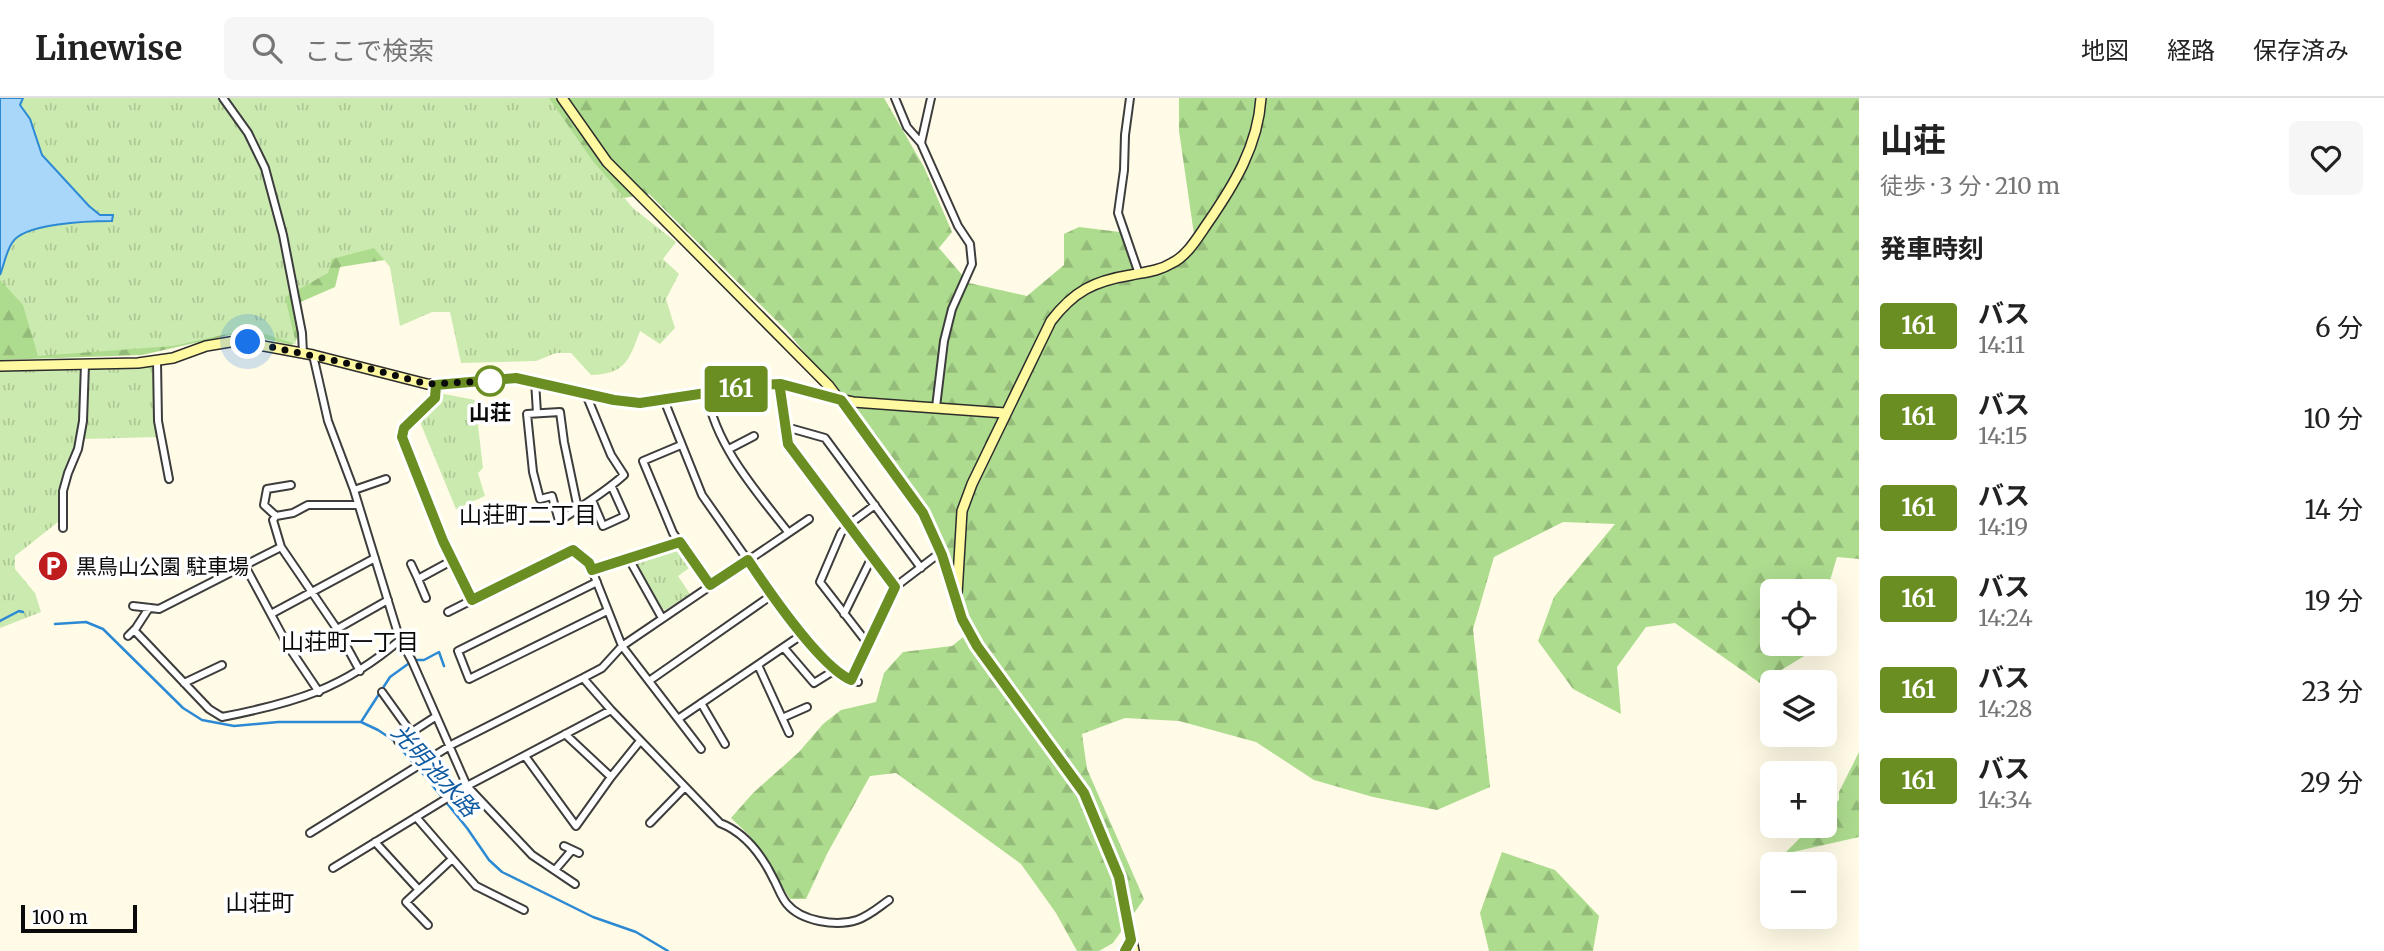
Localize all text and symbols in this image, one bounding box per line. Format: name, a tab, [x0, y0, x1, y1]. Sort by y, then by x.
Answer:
search box	[224, 17, 714, 80]
text: Linewise	[35, 28, 182, 69]
icon: search	[248, 29, 286, 67]
text: ここで検索	[304, 34, 434, 67]
text: 地図	[2081, 35, 2129, 66]
text: 経路	[2167, 35, 2215, 66]
text: 保存済み	[2253, 35, 2349, 66]
text: 山荘	[1880, 120, 1946, 161]
button: heart	[2289, 121, 2363, 195]
text: 徒歩 · 3 分 · 210 m	[1880, 171, 2060, 200]
text: 発車時刻	[1880, 232, 1984, 265]
text: バス	[1978, 297, 2030, 330]
text: 161	[1901, 310, 1936, 341]
text: 6 分	[2315, 311, 2363, 344]
your location	[230, 324, 265, 359]
text: 14:11	[1978, 330, 2025, 359]
marker: 山荘	[475, 366, 505, 396]
line badge: 161	[696, 366, 776, 412]
text: 161	[719, 373, 753, 404]
text: バス	[1978, 388, 2030, 421]
place label: 山荘	[469, 399, 511, 426]
text: 161	[1901, 401, 1936, 432]
text: 10 分	[2303, 402, 2363, 435]
text: 14:15	[1978, 421, 2028, 450]
text: バス	[1978, 479, 2030, 512]
text: 161	[1901, 492, 1936, 523]
text: 14 分	[2305, 493, 2363, 526]
district label: 山荘町二丁目	[459, 500, 597, 529]
text: 14:19	[1978, 512, 2028, 541]
parking icon: 黒鳥山公園 駐車場	[36, 549, 70, 583]
place label: 黒鳥山公園 駐車場	[76, 553, 249, 580]
text: バス	[1978, 570, 2030, 603]
map controls	[1760, 579, 1837, 929]
button: locate	[1760, 579, 1837, 656]
text: 161	[1901, 583, 1936, 614]
text: 19 分	[2305, 584, 2363, 617]
text: 14:24	[1978, 603, 2033, 632]
district label: 山荘町一丁目	[281, 627, 419, 656]
text: バス	[1978, 661, 2030, 694]
button: layers	[1760, 670, 1837, 747]
text: 161	[1901, 674, 1936, 705]
text: 23 分	[2301, 675, 2363, 708]
text: 14:28	[1978, 694, 2033, 723]
water label: 光明池水路	[386, 718, 486, 824]
text: バス	[1978, 752, 2030, 785]
button: +	[1760, 761, 1837, 838]
text: 161	[1901, 765, 1936, 796]
text: 29 分	[2300, 766, 2363, 799]
text: 14:34	[1978, 785, 2032, 814]
button: −	[1760, 852, 1837, 929]
district label: 山荘町	[226, 888, 295, 917]
scale bar	[21, 902, 136, 934]
text: 100 m	[32, 905, 88, 929]

